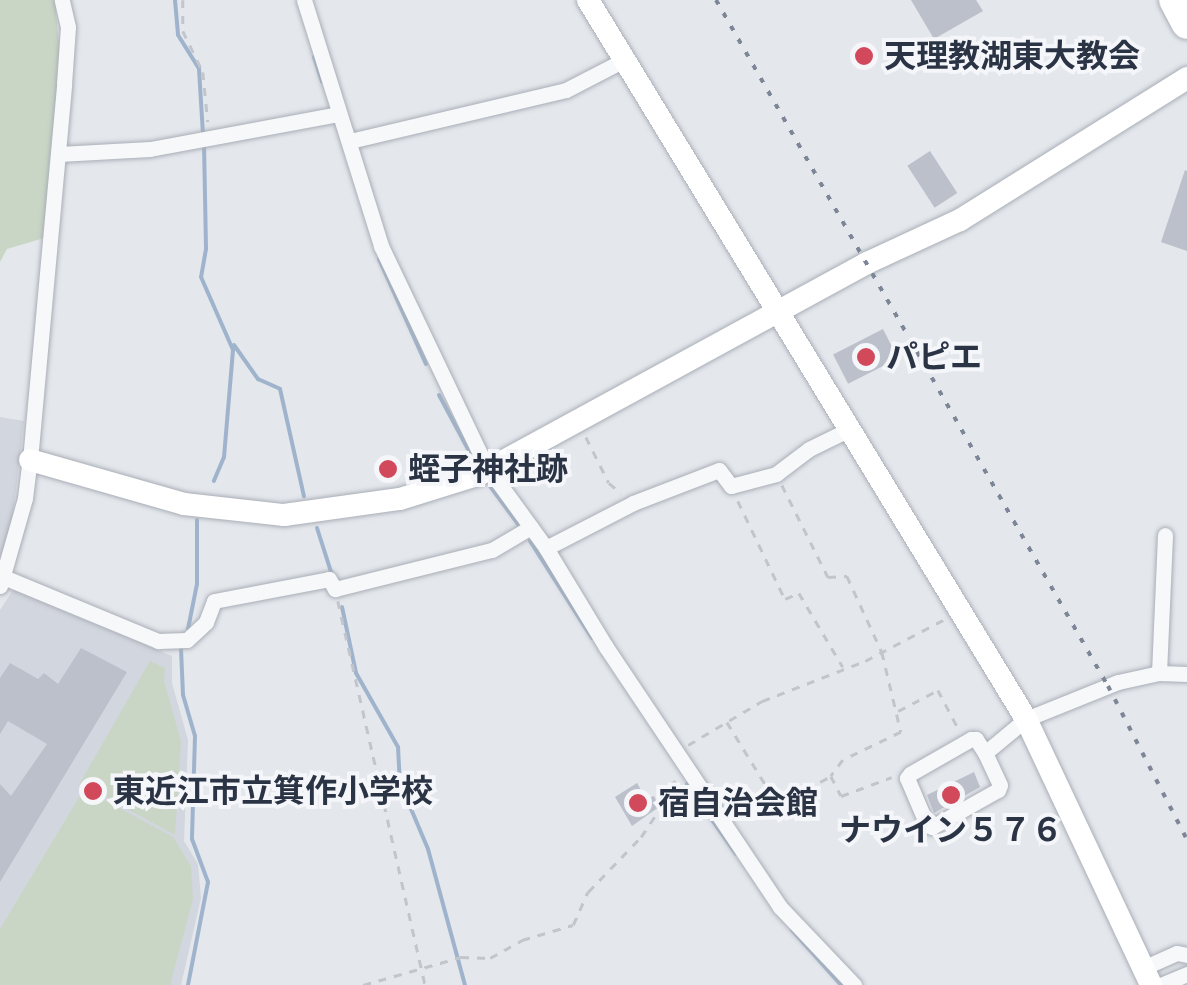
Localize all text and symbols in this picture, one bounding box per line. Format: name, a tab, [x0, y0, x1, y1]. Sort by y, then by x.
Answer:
place label: 天理教湖東大教会	[884, 37, 1140, 75]
marker: 天理教湖東大教会	[853, 45, 875, 67]
place label: パピエ	[886, 338, 982, 376]
marker: パピエ	[855, 346, 877, 368]
place label: 蛭子神社跡	[408, 450, 568, 488]
marker: 蛭子神社跡	[377, 458, 399, 480]
place label: 東近江市立箕作小学校	[113, 772, 433, 810]
marker: 東近江市立箕作小学校	[82, 780, 104, 802]
place label: 宿自治会館	[658, 784, 818, 822]
marker: ナウイン５７６	[940, 784, 962, 806]
marker: 宿自治会館	[627, 792, 649, 814]
place label: ナウイン５７６	[839, 811, 1063, 849]

